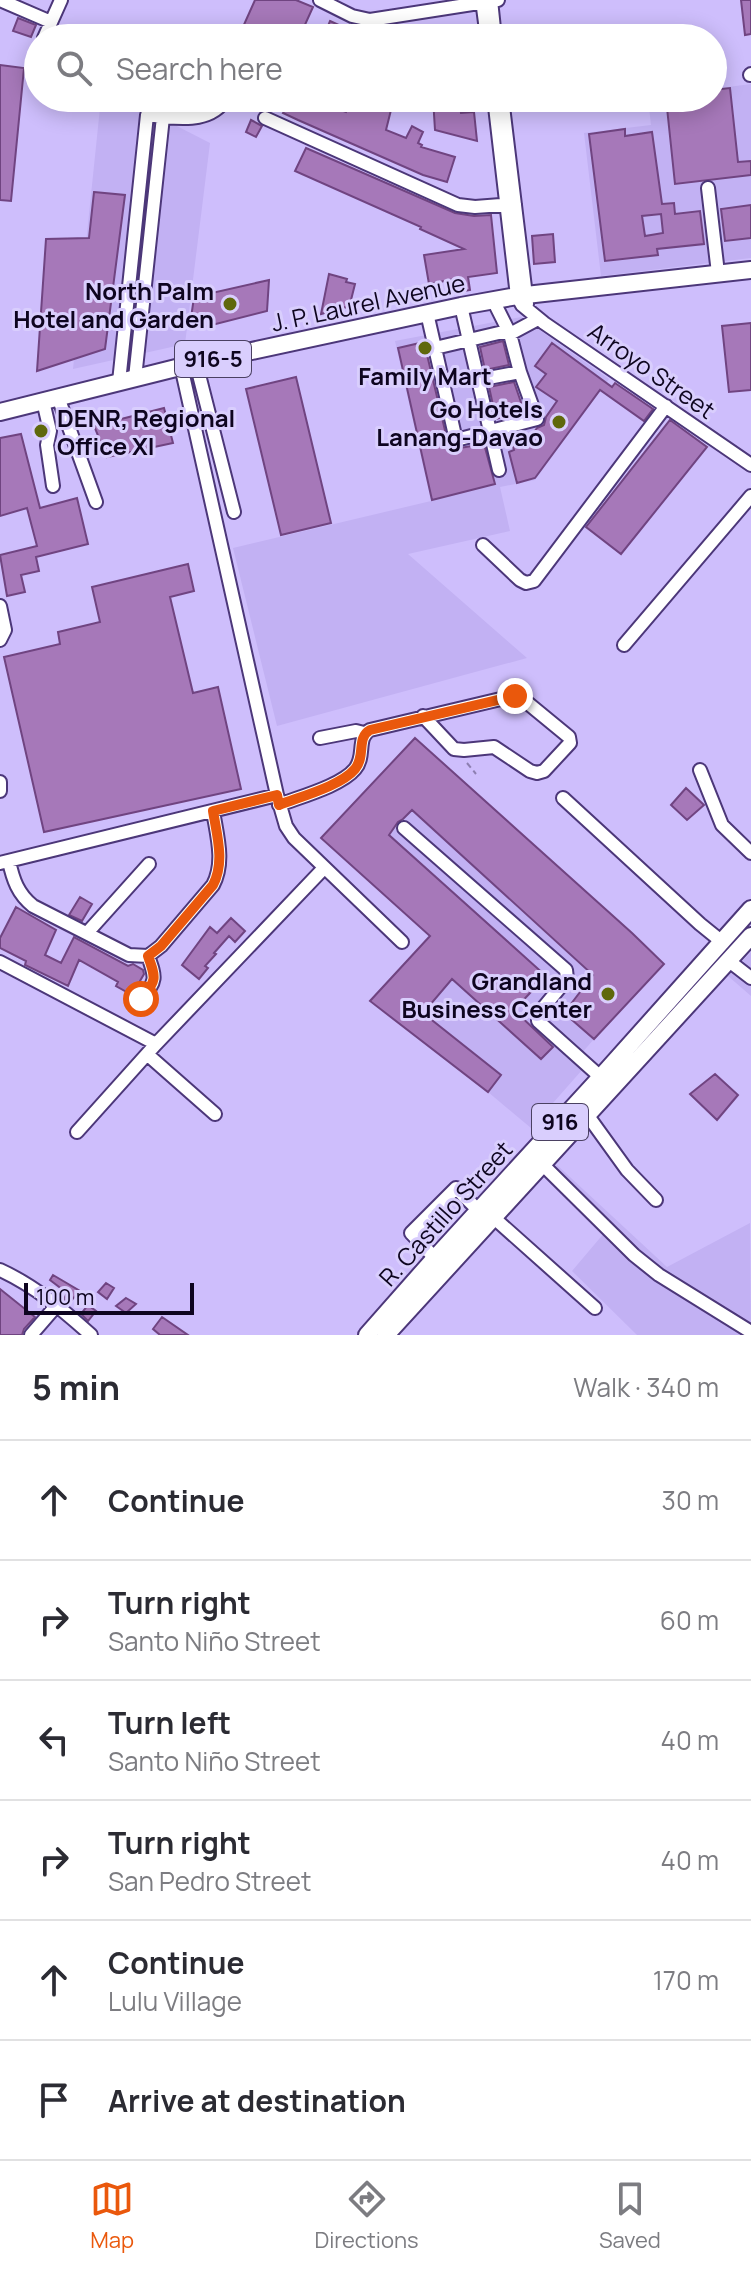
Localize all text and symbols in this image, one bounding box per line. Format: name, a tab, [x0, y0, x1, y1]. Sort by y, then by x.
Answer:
search box	[24, 24, 727, 112]
icon: search	[52, 46, 96, 90]
text: Search here	[116, 48, 283, 89]
street label: J. P. Laurel Avenue	[268, 265, 468, 339]
place label: North Palm Hotel and Garden	[13, 274, 214, 335]
marker: North Palm Hotel and Garden	[221, 295, 239, 313]
street label: Arroyo Street	[582, 314, 722, 426]
marker: Family Mart	[416, 339, 434, 357]
road number: 916-5	[175, 341, 251, 377]
place label: Family Mart	[358, 359, 492, 392]
place label: Go Hotels Lanang-Davao	[376, 392, 543, 453]
place label: DENR, Regional Office XI	[57, 401, 235, 462]
marker: Go Hotels Lanang-Davao	[550, 413, 568, 431]
marker: DENR, Regional Office XI	[32, 422, 50, 440]
route end	[497, 678, 533, 714]
place label: Grandland Business Center	[401, 964, 592, 1025]
route start	[123, 981, 159, 1017]
marker: Grandland Business Center	[599, 985, 617, 1003]
road number: 916	[532, 1104, 588, 1140]
street label: R. Castillo Street	[371, 1133, 519, 1293]
scale bar	[24, 1279, 194, 1315]
text: 100 m	[36, 1282, 94, 1312]
text: 5 min	[32, 1364, 120, 1410]
text: Walk · 340 m	[573, 1369, 719, 1405]
icon: ahead	[32, 1478, 76, 1522]
text: Continue	[108, 1480, 244, 1521]
text: 30 m	[662, 1482, 719, 1518]
text: Turn right	[108, 1582, 251, 1623]
icon: right	[32, 1598, 76, 1642]
text: 60 m	[660, 1602, 719, 1638]
text: Santo Niño Street	[108, 1623, 321, 1659]
text: Turn left	[108, 1702, 231, 1743]
icon: left	[32, 1718, 76, 1762]
text: 40 m	[661, 1722, 719, 1758]
text: Santo Niño Street	[108, 1743, 321, 1779]
text: Turn right	[108, 1822, 251, 1863]
icon: right	[32, 1838, 76, 1882]
text: 40 m	[661, 1842, 719, 1878]
text: San Pedro Street	[108, 1863, 311, 1899]
text: Continue	[108, 1942, 244, 1983]
icon: ahead	[32, 1958, 76, 2002]
text: 170 m	[653, 1962, 719, 1998]
text: Lulu Village	[108, 1983, 242, 2019]
icon: arrive	[32, 2078, 76, 2122]
text: Arrive at destination	[108, 2080, 406, 2121]
tab: Map	[90, 2177, 134, 2255]
tab: Directions	[314, 2177, 419, 2255]
tab: Saved	[599, 2177, 661, 2255]

